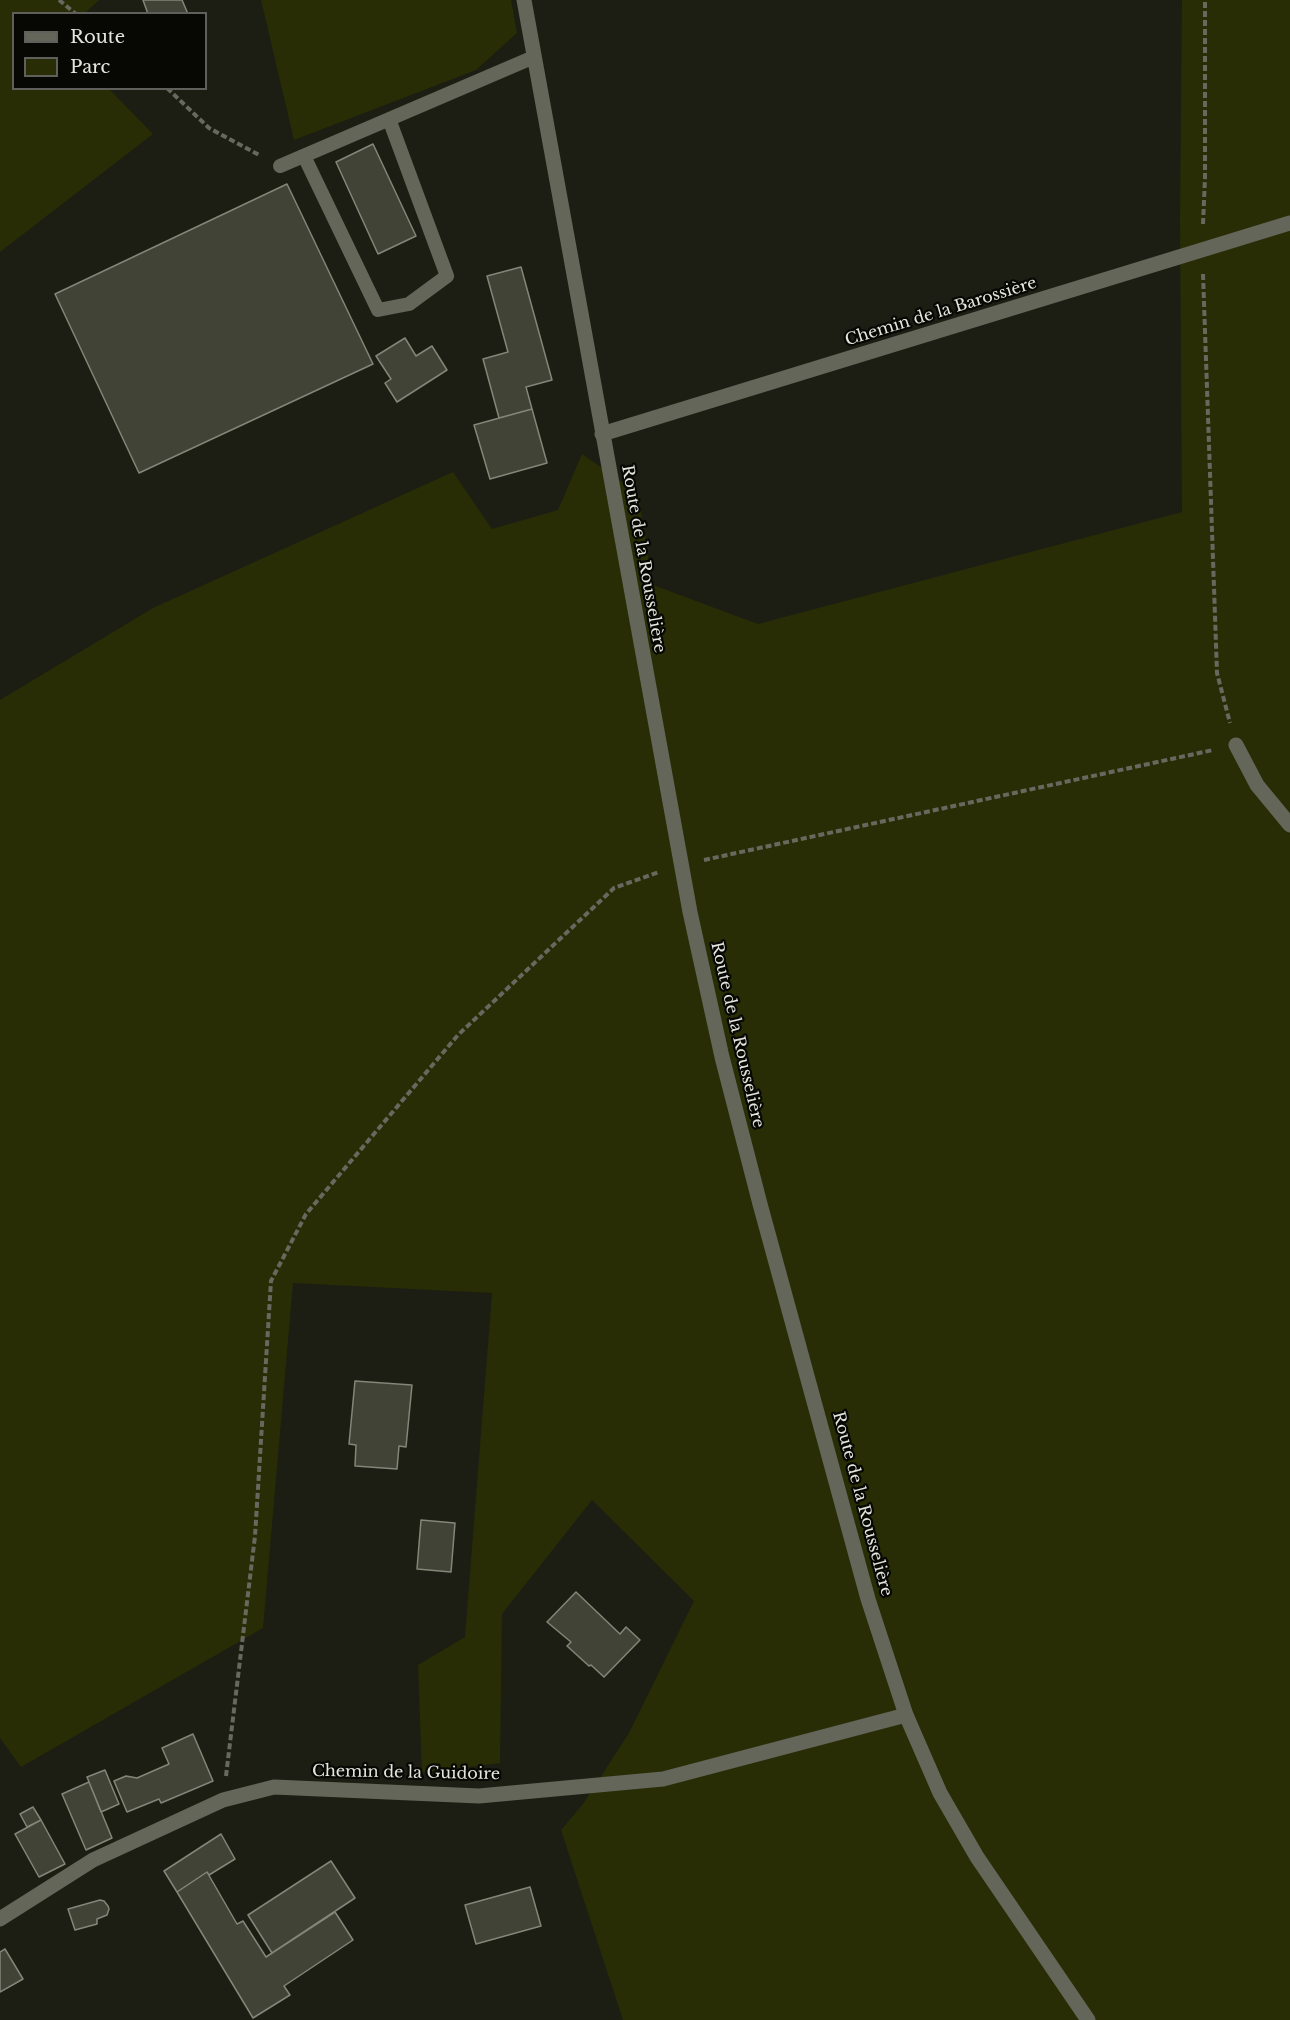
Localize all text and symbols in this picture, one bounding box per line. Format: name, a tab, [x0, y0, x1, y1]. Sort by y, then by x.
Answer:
legend	[12, 12, 207, 90]
text: Route	[70, 26, 125, 48]
text: Parc	[70, 56, 110, 78]
street label: Chemin de la Barossière	[843, 274, 1039, 350]
street label: Route de la Rousselière	[617, 464, 669, 654]
street label: Route de la Rousselière	[706, 940, 768, 1130]
street label: Route de la Rousselière	[828, 1410, 896, 1598]
street label: Chemin de la Guidoire	[312, 1762, 500, 1784]

